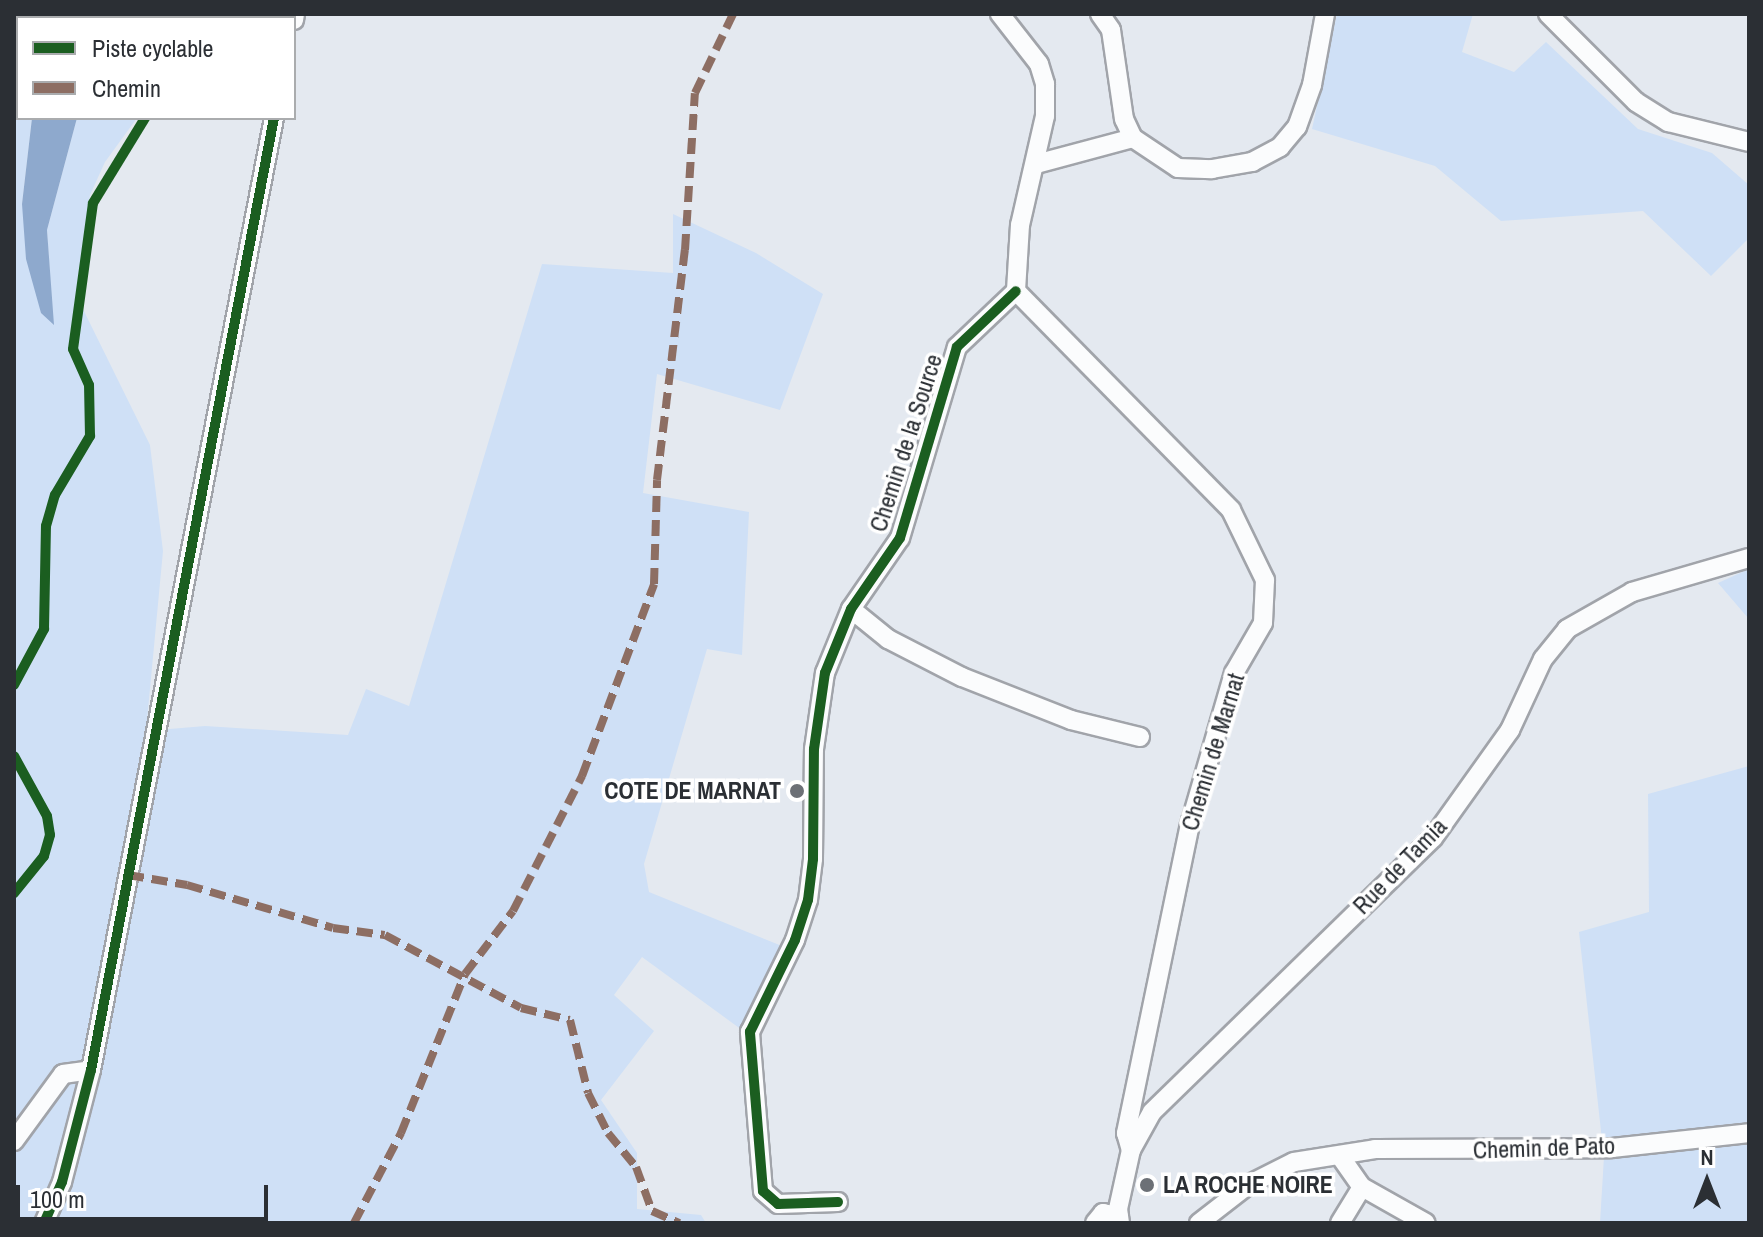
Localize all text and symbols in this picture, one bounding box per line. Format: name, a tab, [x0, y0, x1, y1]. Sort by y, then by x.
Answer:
legend	[16, 16, 296, 120]
text: Piste cyclable	[92, 32, 213, 64]
text: Chemin	[92, 72, 161, 104]
street label: Chemin de la Source	[864, 351, 948, 535]
street label: Chemin de Marnat	[1175, 670, 1251, 834]
place label: COTE DE MARNAT	[604, 777, 781, 805]
marker: COTE DE MARNAT	[788, 782, 806, 800]
street label: Rue de Tamia	[1347, 812, 1453, 920]
street label: Chemin de Pato	[1472, 1131, 1616, 1165]
north arrow	[1667, 1141, 1747, 1221]
text: N	[1700, 1142, 1714, 1172]
scale bar	[20, 1169, 272, 1219]
place label: LA ROCHE NOIRE	[1163, 1171, 1334, 1199]
marker: LA ROCHE NOIRE	[1138, 1176, 1156, 1194]
text: 100 m	[30, 1183, 85, 1215]

